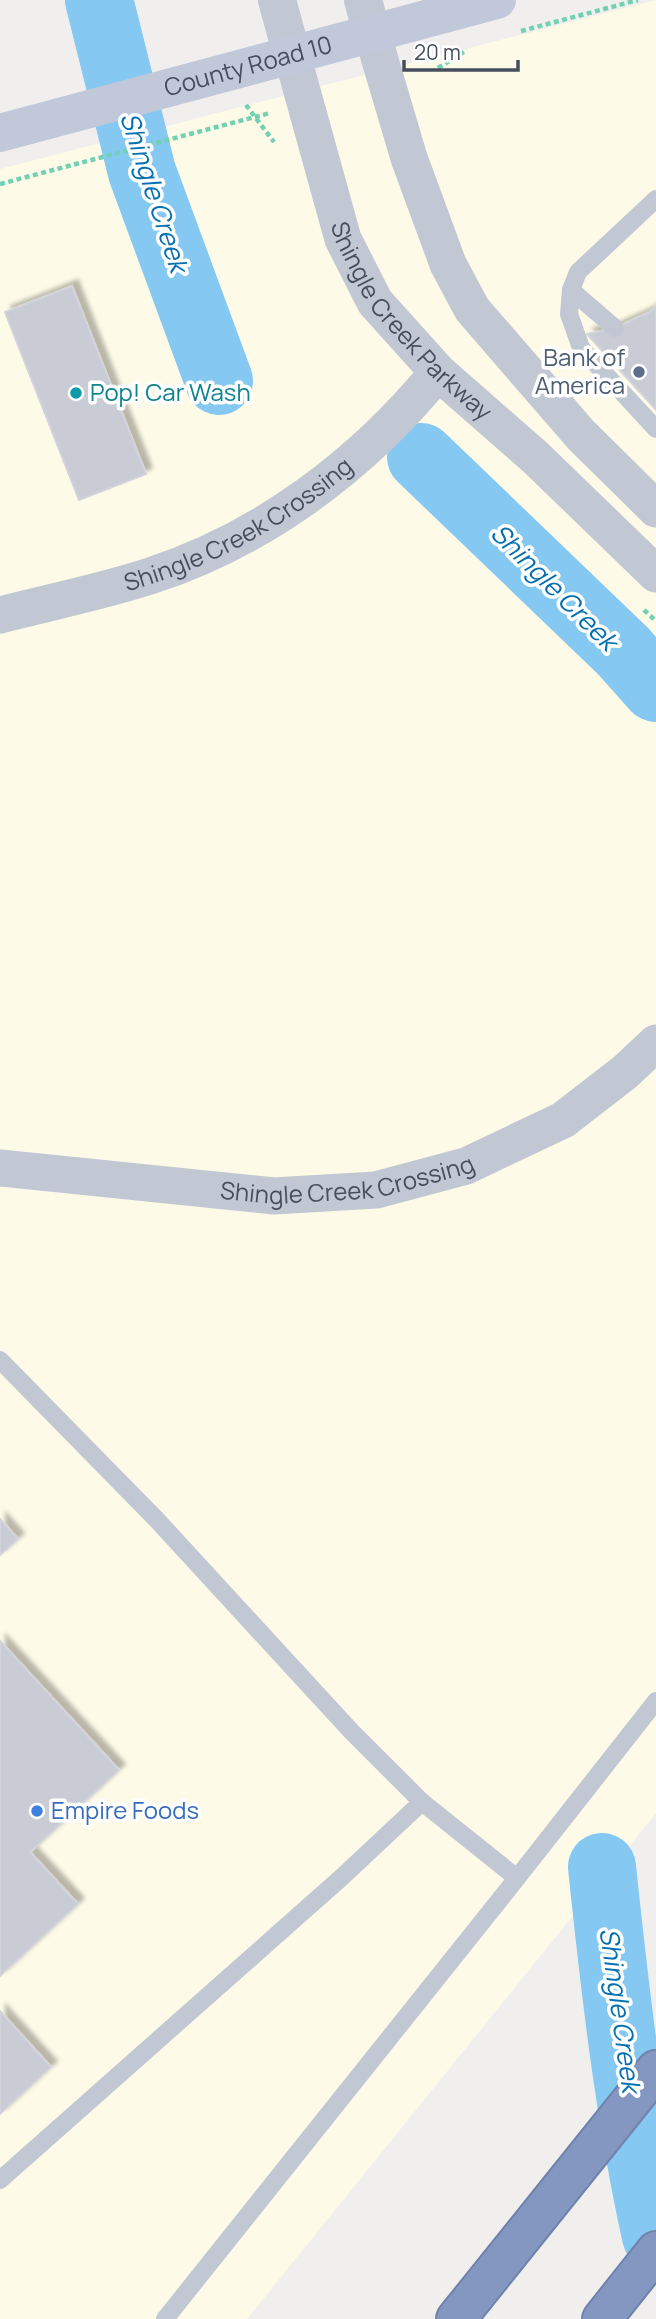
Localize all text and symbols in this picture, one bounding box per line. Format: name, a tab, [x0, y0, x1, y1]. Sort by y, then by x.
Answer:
street label: County Road 10	[160, 27, 335, 103]
scale bar	[404, 28, 518, 72]
text: 20 m	[414, 38, 461, 66]
water label: Shingle Creek	[112, 107, 199, 280]
street label: Shingle Creek Parkway	[324, 217, 500, 427]
place label: Bank of America	[535, 340, 625, 401]
marker: Bank of America	[631, 364, 647, 380]
place label: Pop! Car Wash	[90, 375, 251, 408]
marker: Pop! Car Wash	[68, 385, 84, 401]
street label: Shingle Creek Crossing	[120, 449, 359, 598]
water label: Shingle Creek	[483, 515, 629, 661]
street label: Shingle Creek Crossing	[219, 1146, 479, 1211]
place label: Empire Foods	[51, 1793, 199, 1826]
marker: Empire Foods	[29, 1803, 45, 1819]
water label: Shingle Creek	[592, 1925, 651, 2099]

